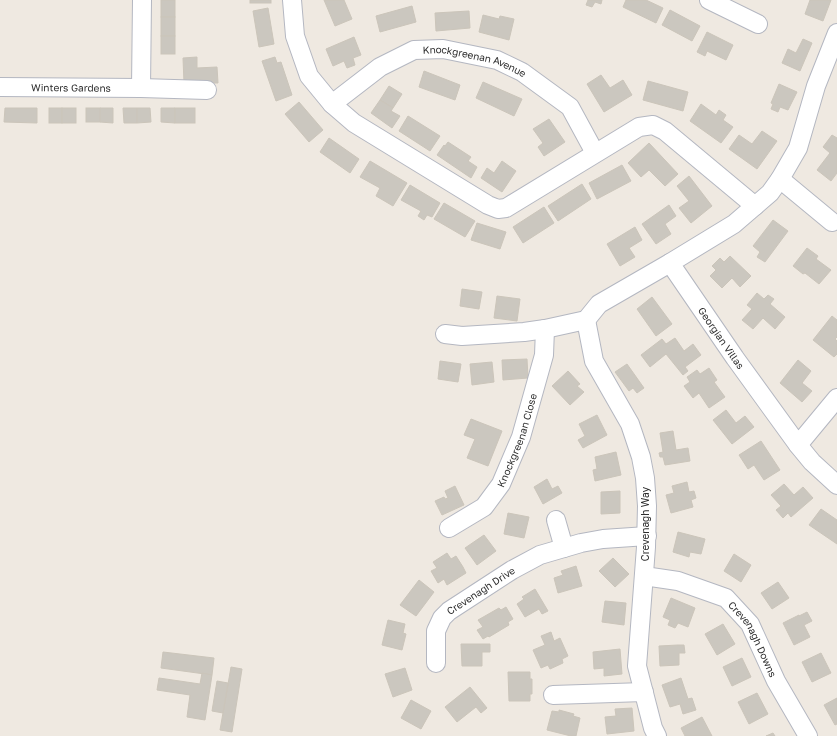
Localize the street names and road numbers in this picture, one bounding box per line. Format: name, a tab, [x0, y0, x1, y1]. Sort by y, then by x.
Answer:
street label: Knockgreenan Avenue	[422, 43, 529, 79]
street label: Winters Gardens	[31, 81, 111, 94]
street label: Georgian Villas	[696, 305, 747, 371]
street label: Knockgreenan Close	[494, 392, 539, 489]
street label: Crevenagh Way	[639, 486, 651, 561]
street label: Crevenagh Drive	[444, 564, 517, 617]
street label: Crevenagh Downs	[726, 599, 779, 679]

